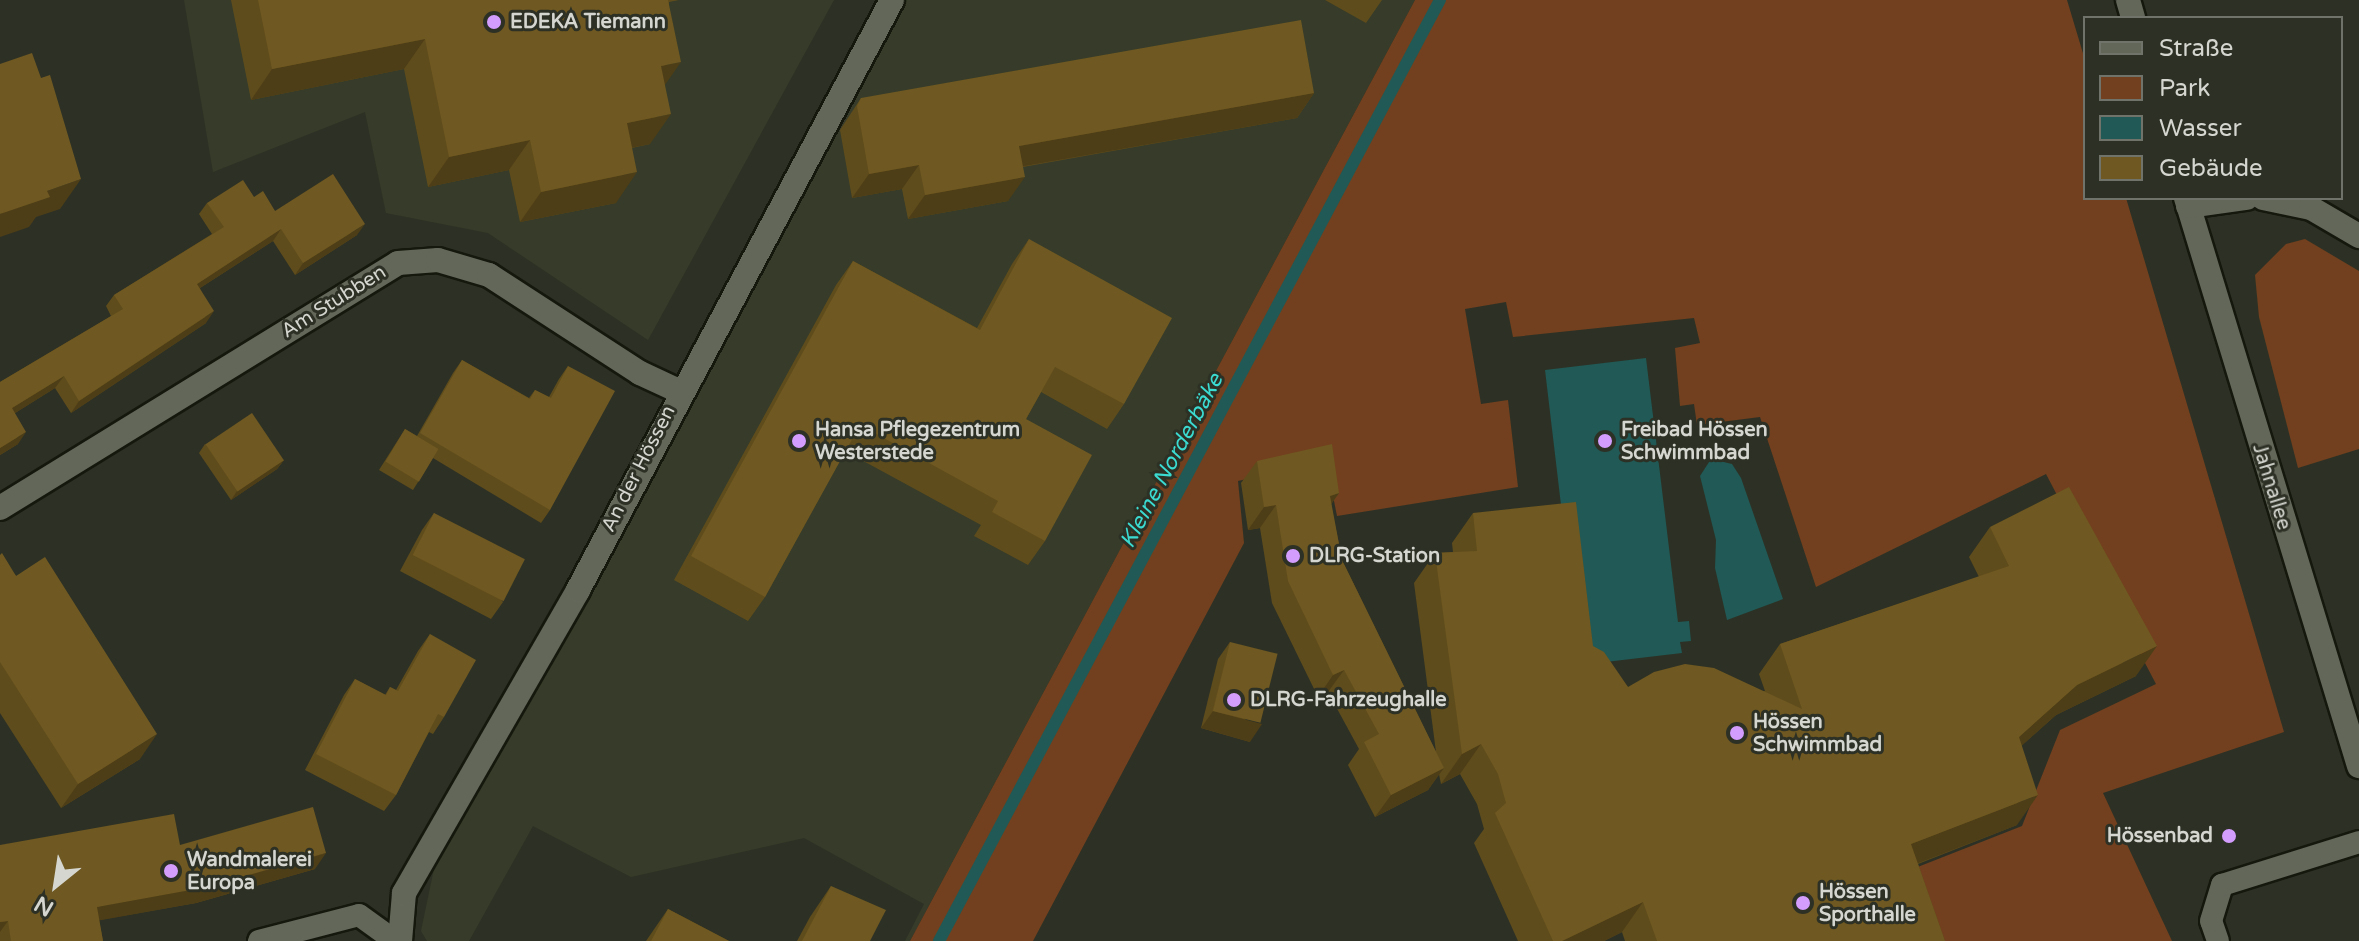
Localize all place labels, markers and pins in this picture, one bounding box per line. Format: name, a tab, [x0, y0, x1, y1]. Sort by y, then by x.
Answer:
place label: EDEKA Tiemann	[510, 10, 666, 34]
marker: EDEKA Tiemann	[485, 13, 503, 31]
place label: Hansa Pflegezentrum Westerstede	[815, 418, 1020, 465]
place label: Freibad Hössen Schwimmbad	[1621, 418, 1768, 465]
marker: Hansa Pflegezentrum Westerstede	[790, 432, 808, 450]
marker: Freibad Hössen Schwimmbad	[1596, 432, 1614, 450]
place label: DLRG-Station	[1309, 544, 1440, 568]
marker: DLRG-Station	[1284, 547, 1302, 565]
place label: DLRG-Fahrzeughalle	[1250, 688, 1447, 712]
marker: DLRG-Fahrzeughalle	[1225, 691, 1243, 709]
place label: Hössen Schwimmbad	[1753, 710, 1882, 757]
marker: Hössen Schwimmbad	[1728, 724, 1746, 742]
place label: Hössenbad	[2107, 824, 2213, 848]
marker: Hössenbad	[2220, 827, 2238, 845]
place label: Wandmalerei Europa	[187, 848, 312, 895]
marker: Wandmalerei Europa	[162, 862, 180, 880]
place label: Hössen Sporthalle	[1819, 880, 1916, 927]
marker: Hössen Sporthalle	[1794, 894, 1812, 912]

